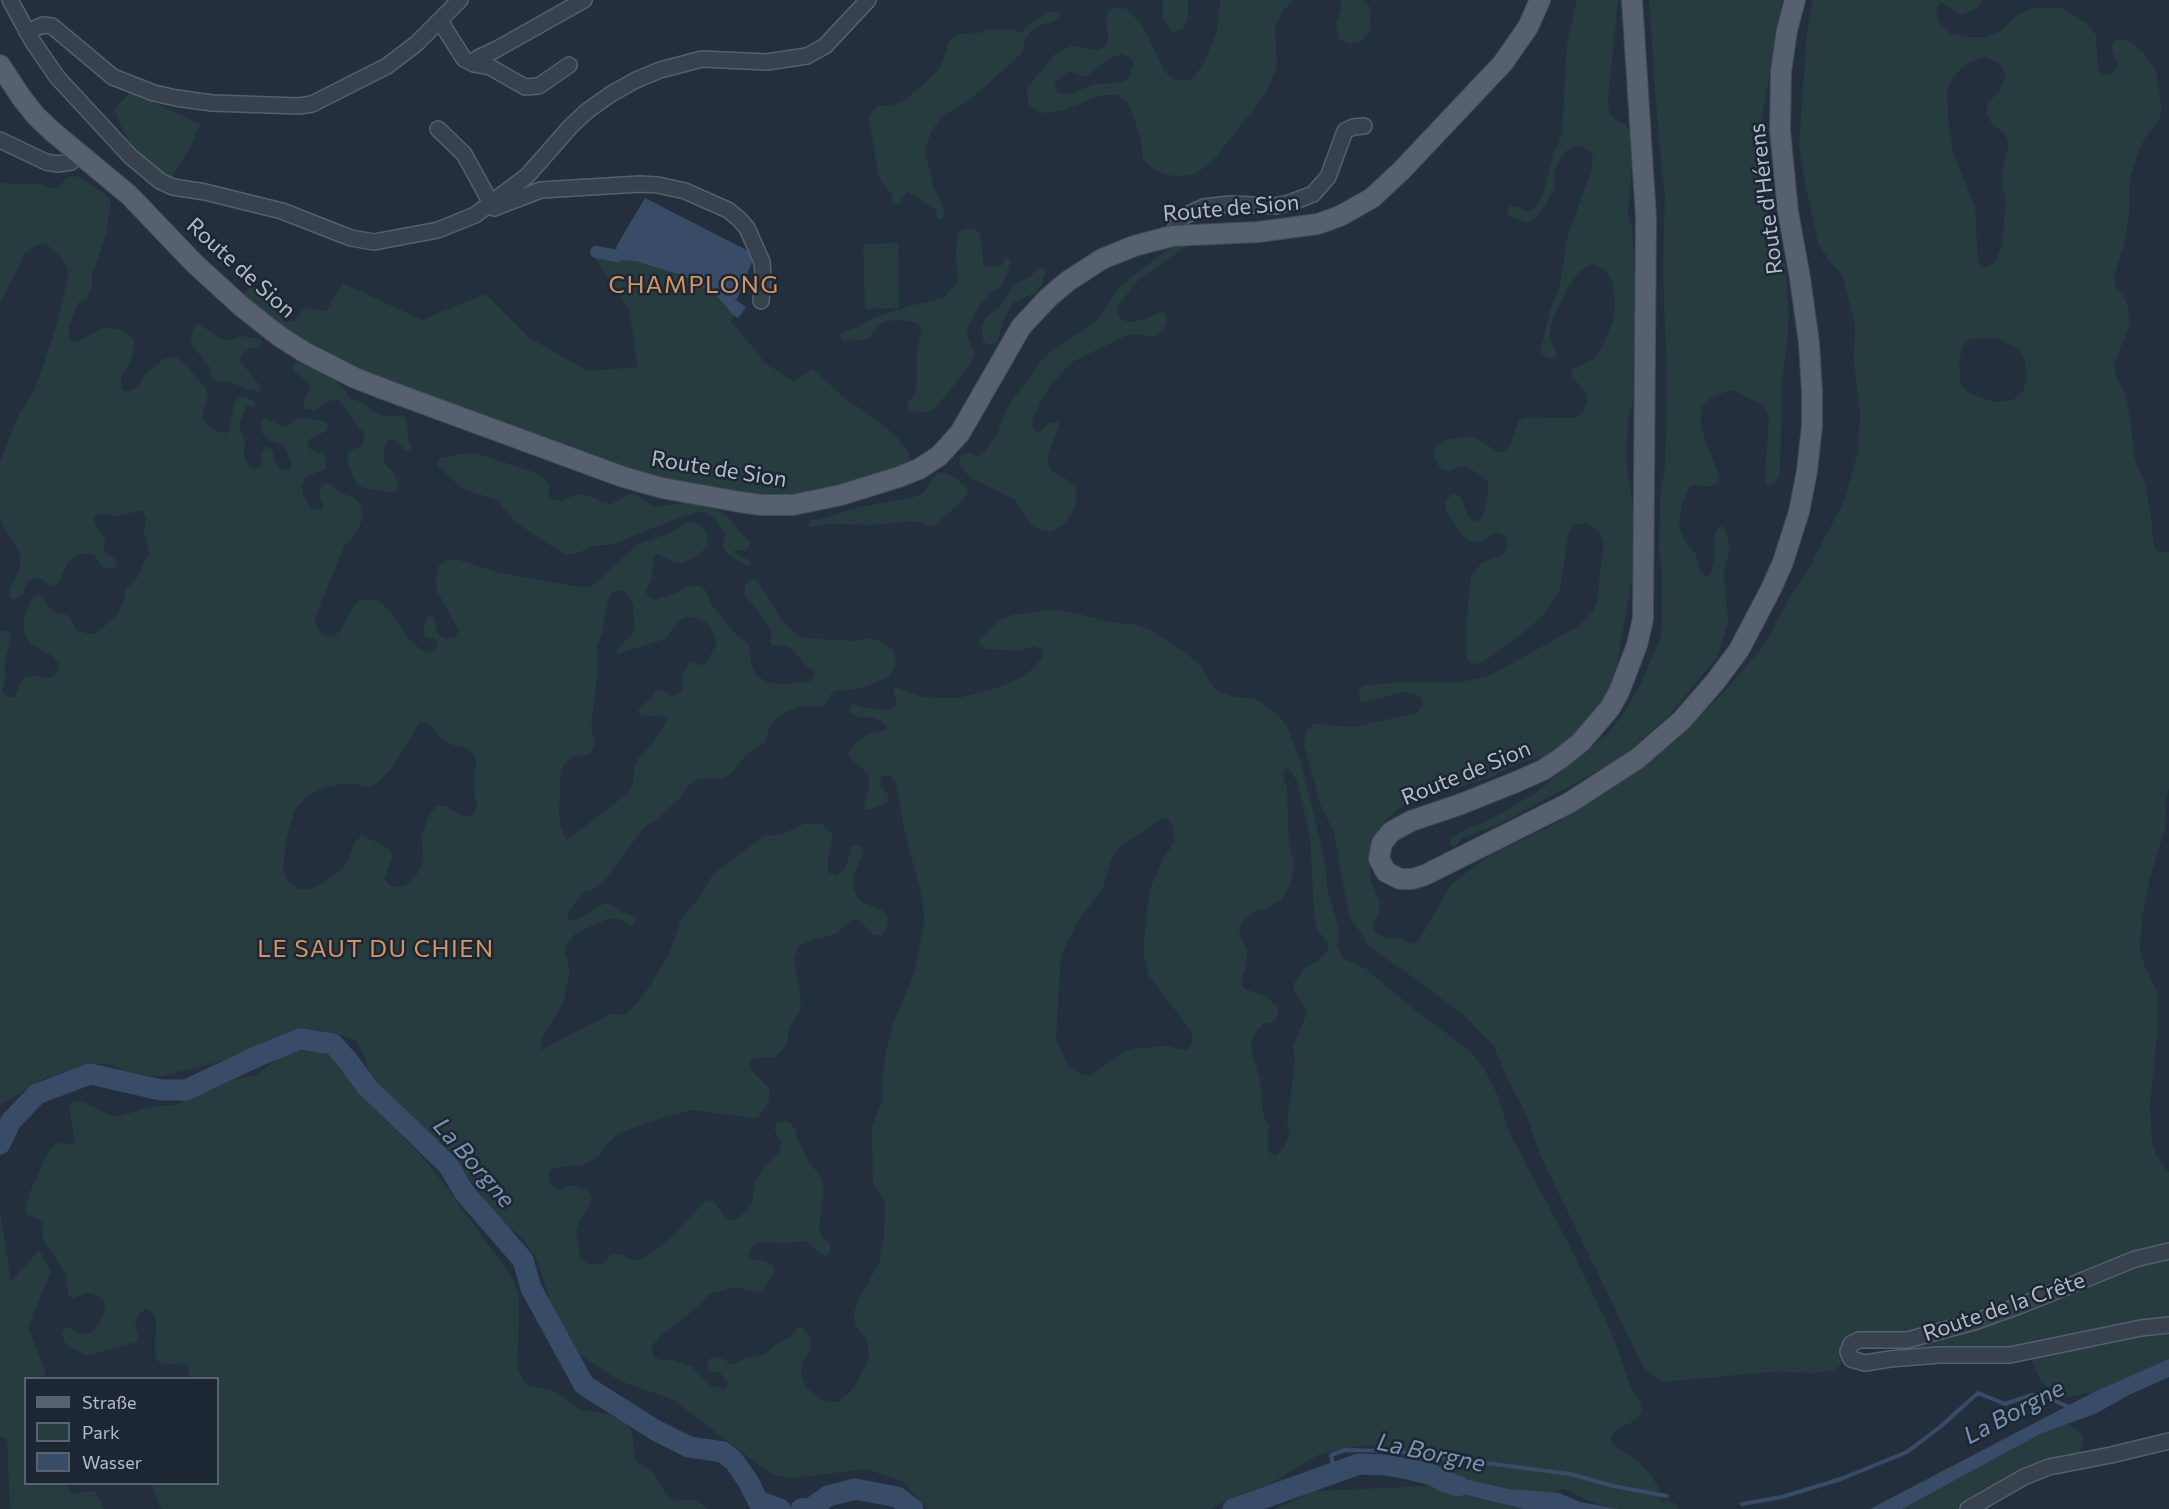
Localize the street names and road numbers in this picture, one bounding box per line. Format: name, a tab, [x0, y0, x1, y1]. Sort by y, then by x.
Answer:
street label: Route d'Hérens	[1744, 122, 1788, 276]
street label: Route de Sion	[1162, 189, 1300, 227]
street label: Route de Sion	[181, 212, 301, 324]
street label: Route de Sion	[649, 445, 789, 493]
street label: Route de Sion	[1398, 735, 1534, 811]
street label: Route de la Crête	[1920, 1267, 2088, 1347]

